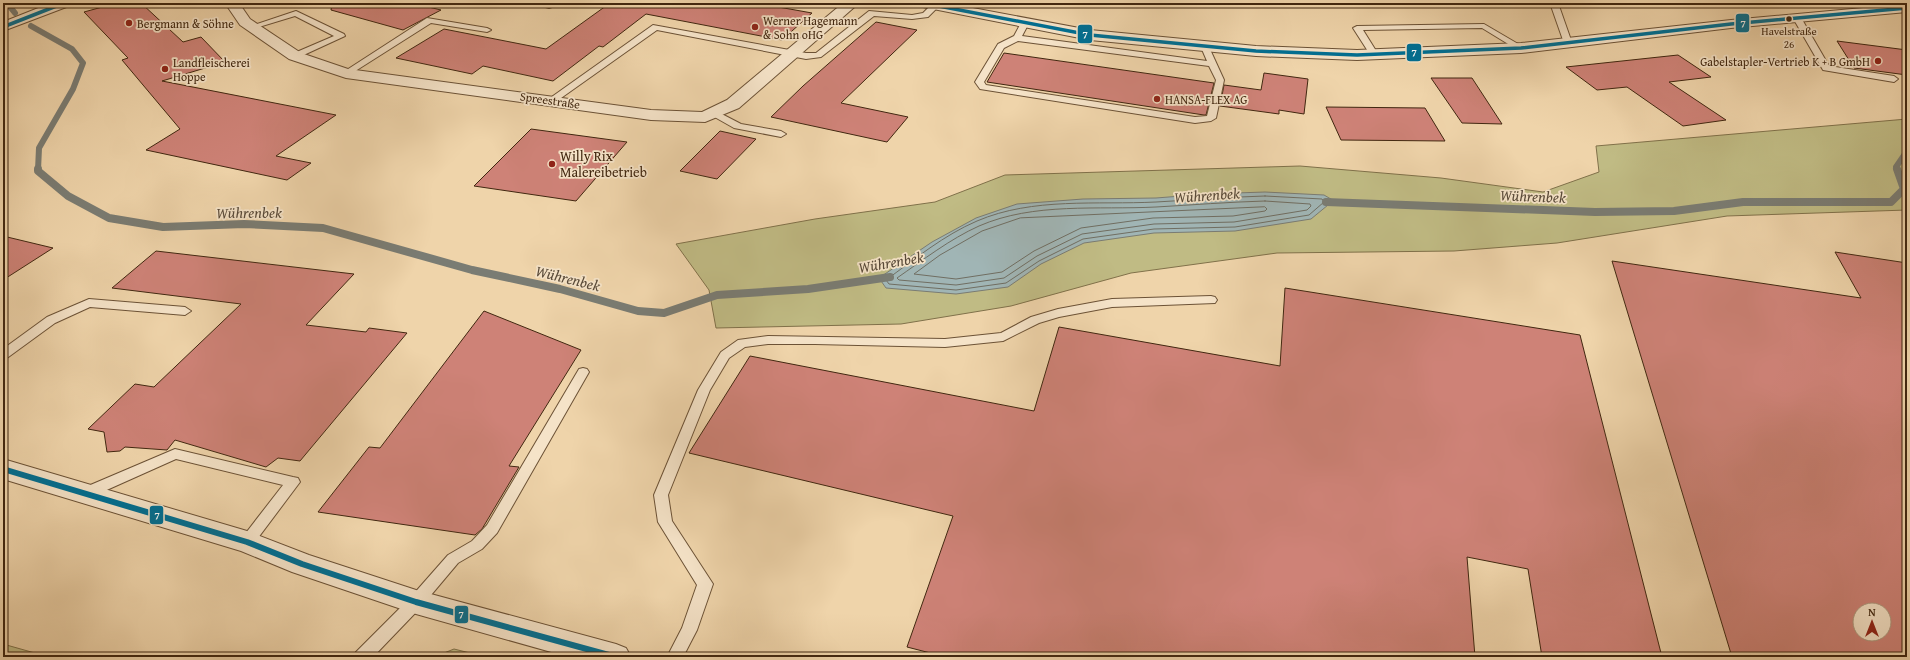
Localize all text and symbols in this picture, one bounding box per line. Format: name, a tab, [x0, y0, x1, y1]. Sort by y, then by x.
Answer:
place label: Werner Hagemann & Sohn oHG	[763, 12, 858, 43]
line badge: 7	[1735, 13, 1750, 33]
marker: Havelstraße 26	[1784, 14, 1794, 24]
place label: Bergmann & Söhne	[137, 15, 234, 32]
text: 7	[1740, 15, 1746, 31]
marker: Bergmann & Söhne	[124, 18, 134, 28]
marker: Werner Hagemann & Sohn oHG	[750, 22, 760, 32]
place label: Havelstraße 26	[1761, 23, 1817, 52]
line badge: 7	[1077, 24, 1093, 44]
text: 7	[1082, 26, 1088, 42]
line badge: 7	[1406, 43, 1422, 62]
text: 7	[1411, 44, 1417, 60]
place label: Gabelstapler-Vertrieb K + B GmbH	[1700, 53, 1870, 70]
place label: Landfleischerei Hoppe	[173, 54, 251, 85]
marker: Gabelstapler-Vertrieb K + B GmbH	[1873, 56, 1883, 66]
marker: Landfleischerei Hoppe	[160, 64, 170, 74]
street label: Spreestraße	[519, 87, 582, 113]
place label: HANSA-FLEX AG	[1165, 91, 1247, 108]
marker: HANSA-FLEX AG	[1152, 94, 1162, 104]
place label: Willy Rix Malereibetrieb	[560, 146, 647, 182]
marker: Willy Rix Malereibetrieb	[547, 159, 557, 169]
water label: Wührenbek	[1173, 182, 1241, 208]
water label: Wührenbek	[1500, 184, 1566, 208]
water label: Wührenbek	[216, 202, 282, 223]
water label: Wührenbek	[857, 246, 925, 278]
water label: Wührenbek	[534, 260, 603, 296]
line badge: 7	[149, 505, 164, 525]
text: 7	[154, 507, 160, 523]
north arrow	[1852, 602, 1892, 642]
text: N	[1868, 604, 1876, 620]
line badge: 7	[454, 605, 469, 624]
text: 7	[458, 606, 464, 622]

